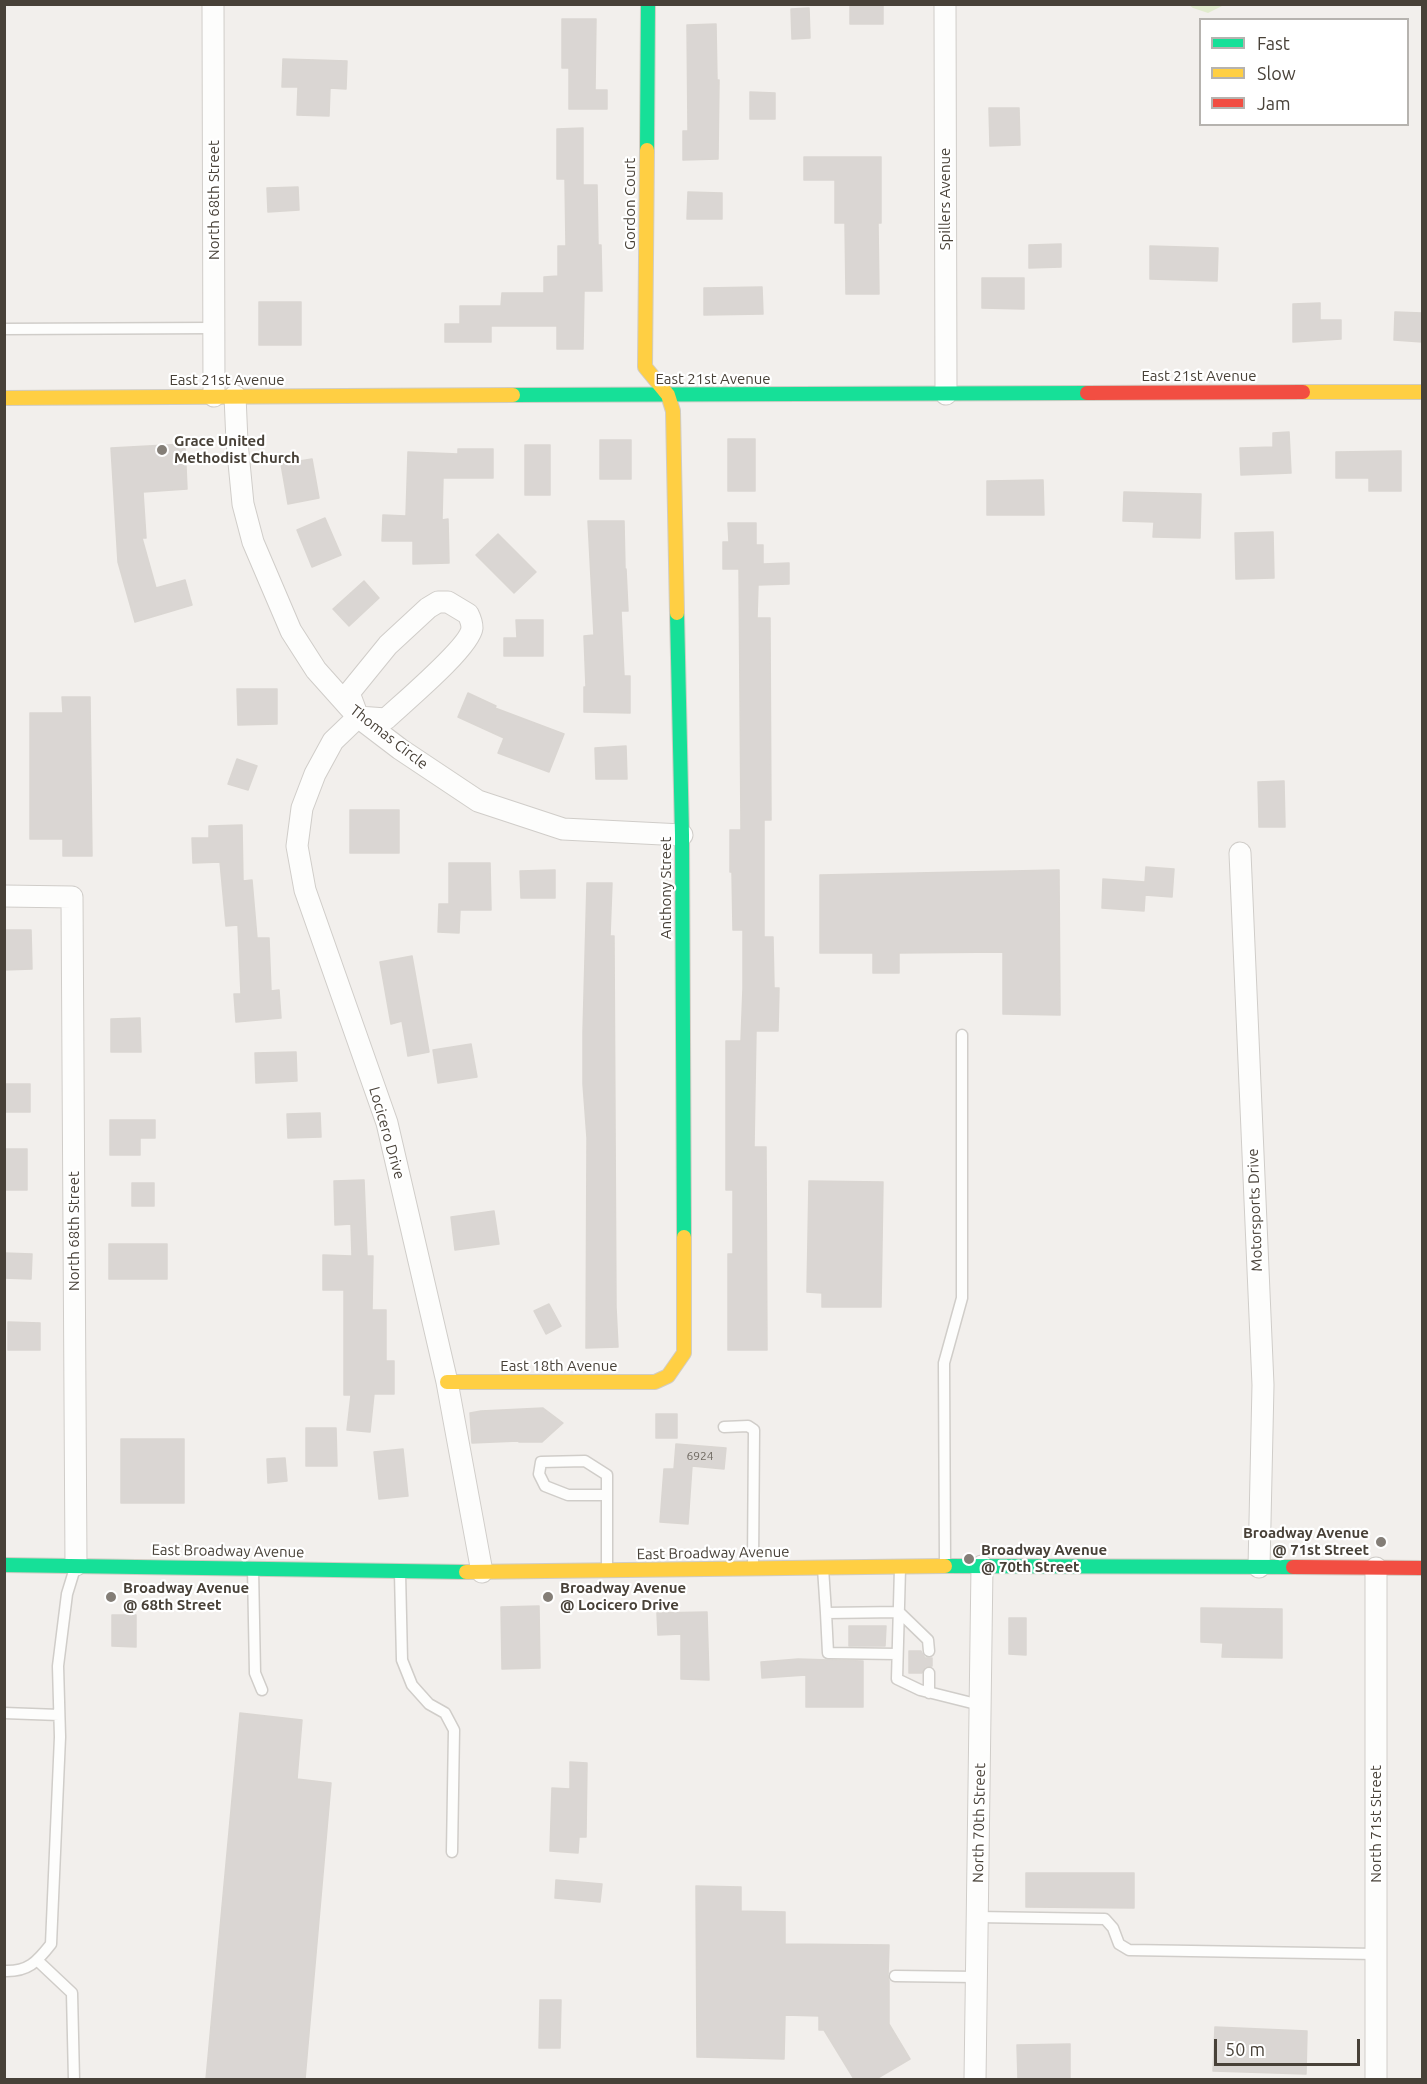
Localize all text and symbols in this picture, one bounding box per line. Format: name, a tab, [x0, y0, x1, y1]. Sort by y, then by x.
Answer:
legend	[1199, 18, 1409, 126]
text: Fast	[1257, 33, 1290, 53]
text: Slow	[1257, 63, 1296, 83]
text: Jam	[1257, 93, 1291, 113]
street label: North 68th Street	[205, 140, 223, 260]
street label: Spillers Avenue	[936, 148, 954, 250]
street label: Gordon Court	[621, 158, 639, 250]
street label: East 21st Avenue	[1141, 367, 1257, 385]
street label: East 21st Avenue	[655, 370, 771, 388]
street label: East 21st Avenue	[169, 371, 285, 389]
place label: Grace United Methodist Church	[174, 432, 300, 467]
marker: Grace United Methodist Church	[155, 443, 169, 457]
street label: Thomas Circle	[346, 701, 432, 773]
street label: Anthony Street	[657, 837, 675, 939]
street label: Locicero Drive	[365, 1085, 409, 1181]
street label: Motorsports Drive	[1244, 1148, 1266, 1272]
street label: North 68th Street	[65, 1171, 83, 1291]
street label: East 18th Avenue	[500, 1357, 618, 1375]
house number: 6924	[686, 1449, 714, 1463]
place label: Broadway Avenue @ 71st Street	[1243, 1524, 1369, 1559]
marker: Broadway Avenue @ 71st Street	[1374, 1535, 1388, 1549]
street label: East Broadway Avenue	[151, 1541, 305, 1561]
place label: Broadway Avenue @ 70th Street	[981, 1541, 1107, 1576]
street label: East Broadway Avenue	[636, 1543, 790, 1563]
marker: Broadway Avenue @ 70th Street	[962, 1552, 976, 1566]
place label: Broadway Avenue @ 68th Street	[123, 1579, 249, 1614]
place label: Broadway Avenue @ Locicero Drive	[560, 1579, 686, 1614]
marker: Broadway Avenue @ 68th Street	[104, 1590, 118, 1604]
marker: Broadway Avenue @ Locicero Drive	[541, 1590, 555, 1604]
street label: North 70th Street	[969, 1763, 989, 1883]
street label: North 71st Street	[1367, 1765, 1385, 1883]
scale bar	[1217, 2027, 1362, 2065]
text: 50 m	[1225, 2039, 1265, 2059]

